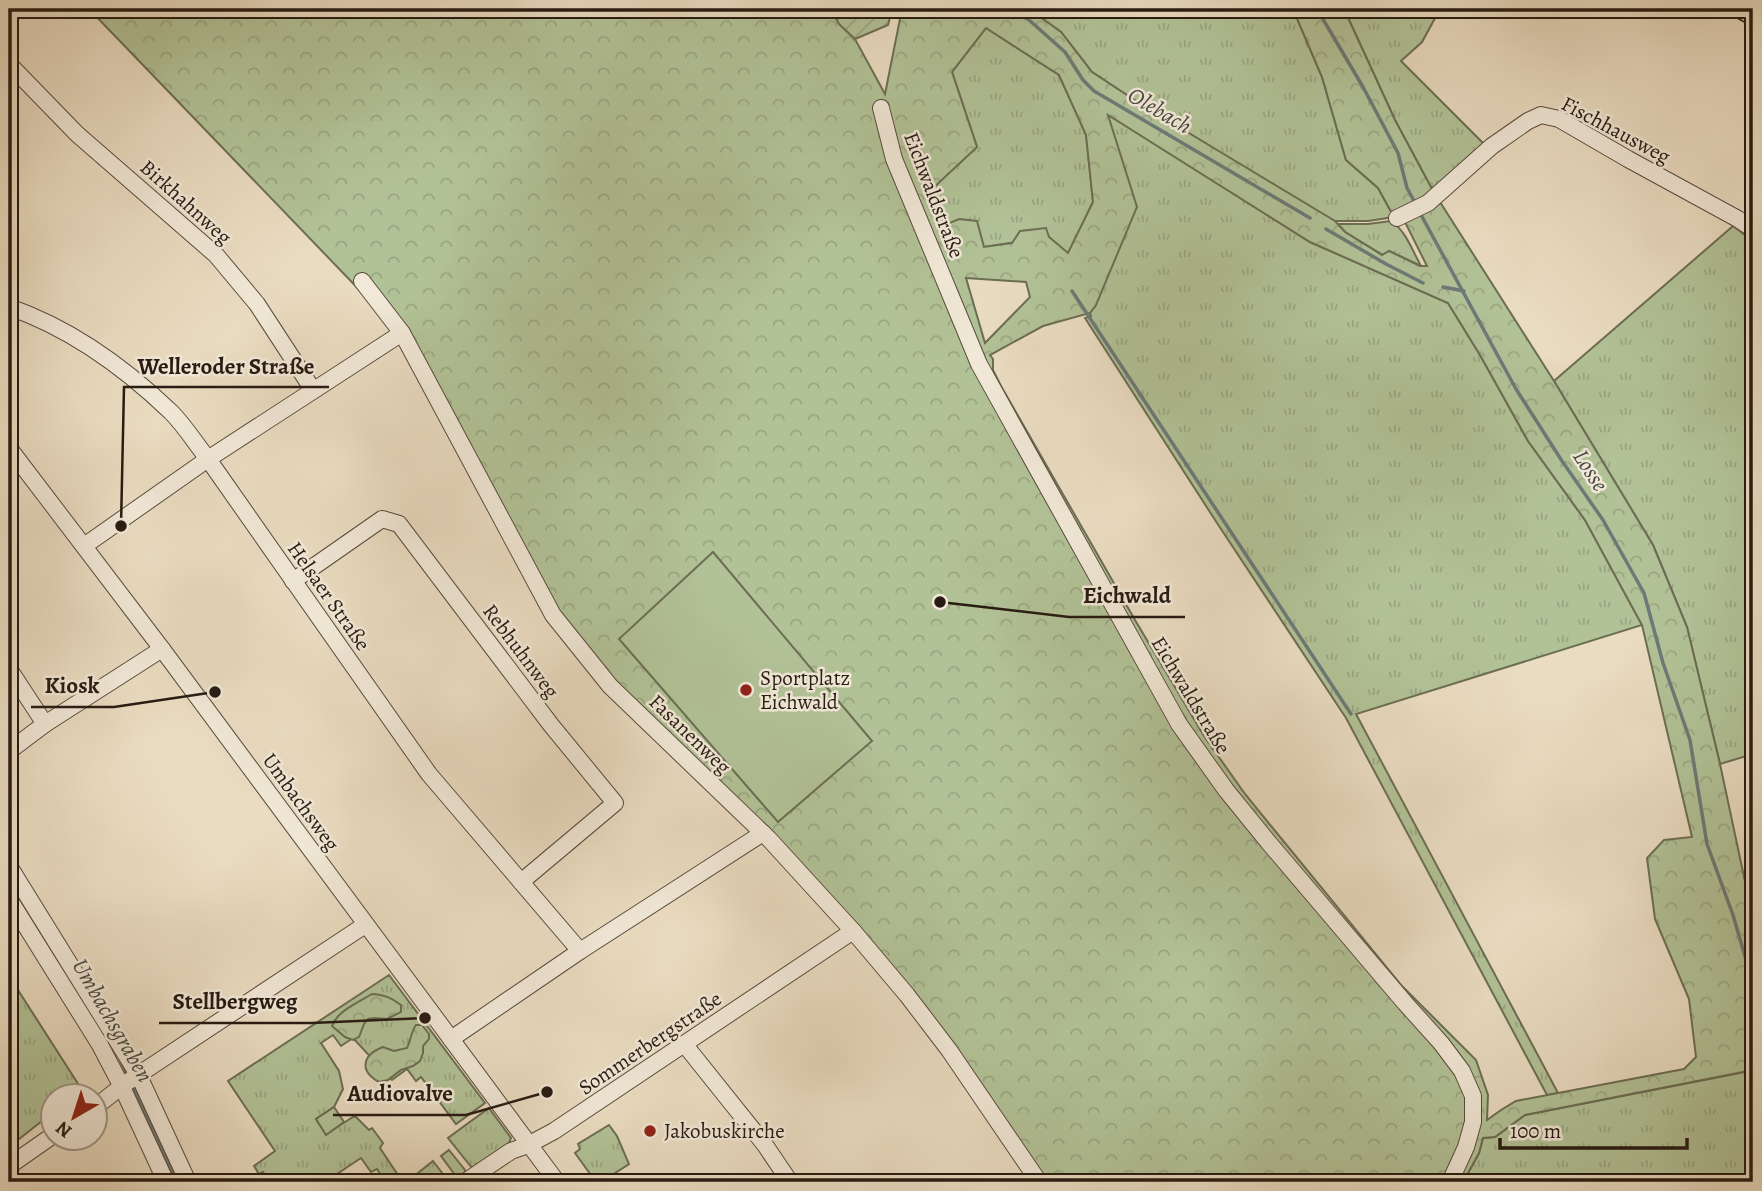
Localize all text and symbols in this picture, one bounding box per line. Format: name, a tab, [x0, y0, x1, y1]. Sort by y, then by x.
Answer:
water label: Olebach	[1122, 80, 1198, 141]
street label: Fischhausweg	[1557, 90, 1676, 171]
street label: Eichwaldstraße	[897, 128, 971, 262]
street label: Birkhahnweg	[134, 153, 238, 251]
callout: Welleroder Straße	[124, 343, 329, 387]
text: Welleroder Straße	[137, 351, 314, 382]
water label: Losse	[1566, 443, 1616, 497]
street label: Helsaer Straße	[281, 536, 377, 656]
callout: Eichwald	[1069, 573, 1185, 617]
text: Eichwald	[1083, 580, 1172, 611]
street label: Rebhuhnweg	[476, 598, 566, 704]
street label: Eichwaldstraße	[1145, 631, 1237, 759]
callout: Kiosk	[31, 663, 114, 707]
place label: Sportplatz Eichwald	[760, 664, 850, 716]
text: Kiosk	[45, 670, 100, 701]
marker: Sportplatz Eichwald	[738, 682, 754, 698]
street label: Fasanenweg	[643, 688, 738, 781]
street label: Umbachsweg	[256, 747, 346, 857]
water label: Umbachsgraben	[65, 953, 161, 1088]
callout: Stellbergweg	[159, 979, 312, 1023]
street label: Sommerbergstraße	[573, 985, 727, 1101]
text: Stellbergweg	[172, 986, 298, 1017]
callout: Audiovalve	[333, 1071, 466, 1115]
text: Audiovalve	[346, 1078, 453, 1109]
north arrow	[38, 1082, 108, 1152]
scale bar	[1500, 1107, 1687, 1151]
text: N	[50, 1115, 77, 1144]
place label: Jakobuskirche	[664, 1117, 785, 1145]
text: 100 m	[1510, 1117, 1561, 1145]
marker: Jakobuskirche	[642, 1123, 658, 1139]

